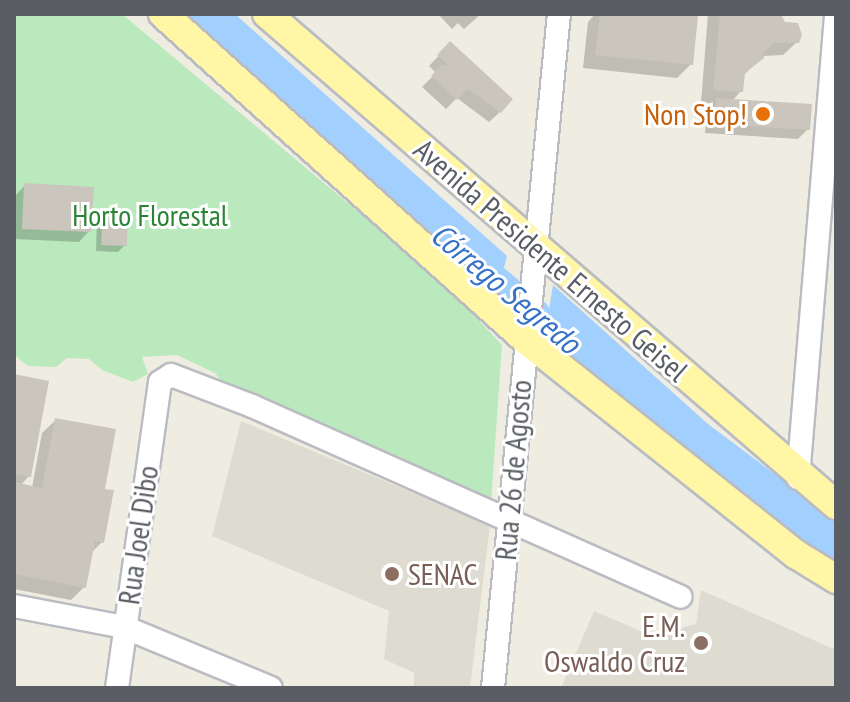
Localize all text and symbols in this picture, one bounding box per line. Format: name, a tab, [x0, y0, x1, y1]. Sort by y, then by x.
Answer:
place label: Non Stop!	[644, 96, 747, 132]
marker: Non Stop!	[754, 105, 772, 123]
street label: Avenida Presidente Ernesto Geisel	[407, 131, 695, 389]
park label: Horto Florestal	[72, 197, 228, 233]
water label: Córrego Segredo	[424, 215, 588, 361]
street label: Rua 26 de Agosto	[487, 378, 539, 562]
street label: Rua Joel Dibo	[110, 463, 166, 607]
place label: SENAC	[408, 556, 477, 592]
marker: SENAC	[383, 565, 401, 583]
place label: E.M. Oswaldo Cruz	[544, 608, 685, 678]
marker: E.M. Oswaldo Cruz	[692, 634, 710, 652]

